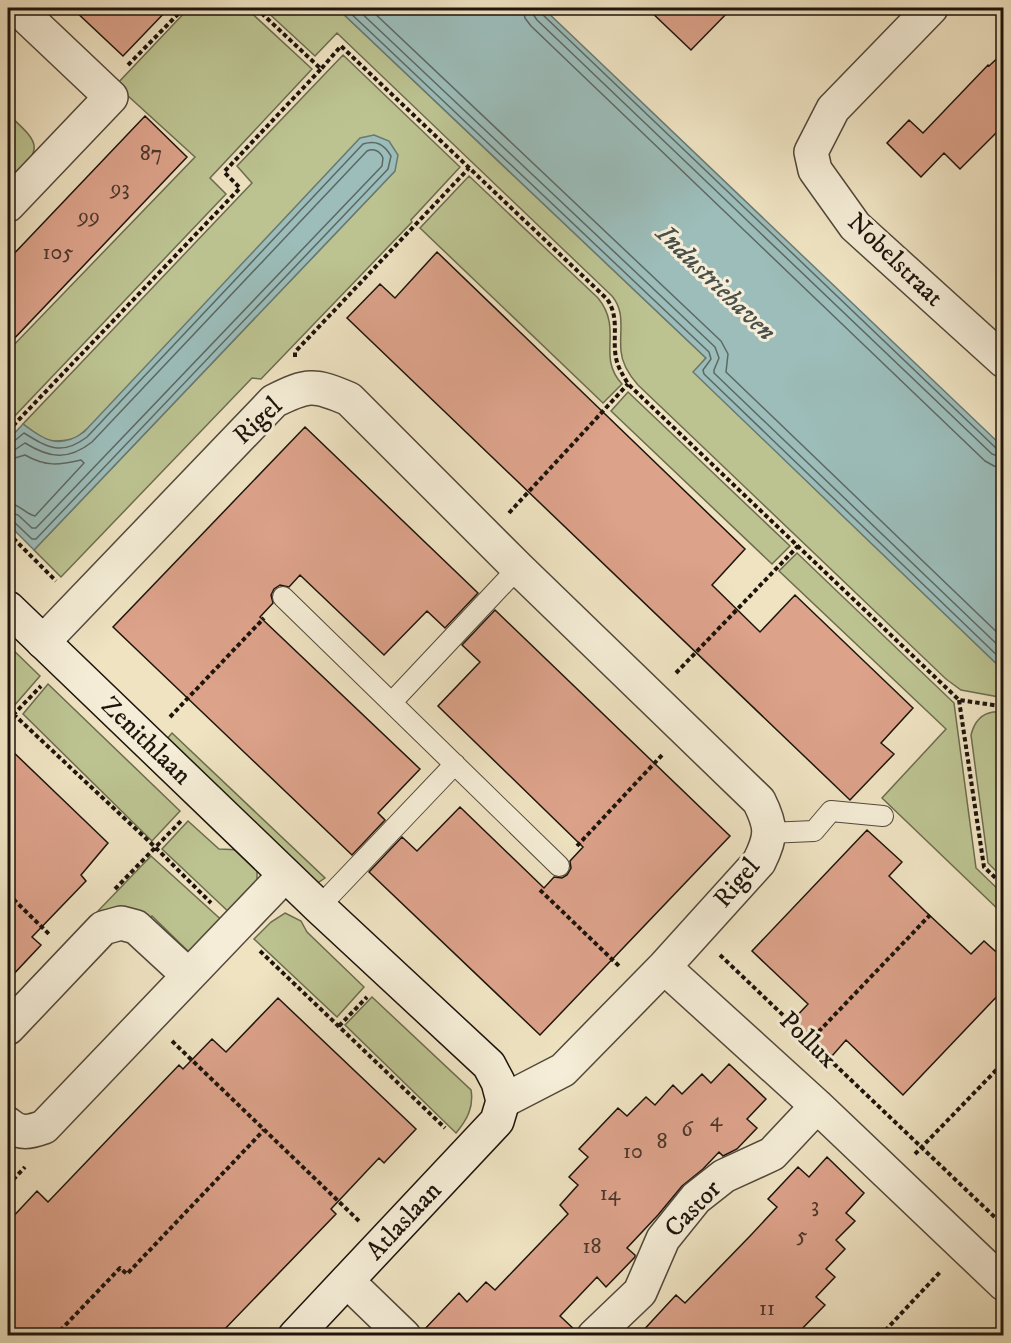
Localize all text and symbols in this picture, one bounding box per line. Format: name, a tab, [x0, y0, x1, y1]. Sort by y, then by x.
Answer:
house number: 87	[140, 140, 162, 167]
house number: 93	[109, 175, 130, 202]
house number: 99	[77, 203, 100, 230]
street label: Nobelstraat	[840, 206, 950, 314]
water label: Industriehaven	[647, 216, 783, 349]
house number: 105	[43, 239, 73, 266]
street label: Rigel	[227, 390, 290, 452]
street label: Zenithlaan	[94, 690, 198, 792]
street label: Rigel	[707, 851, 768, 915]
street label: Pollux	[772, 1005, 844, 1076]
house number: 4	[710, 1106, 724, 1133]
house number: 6	[681, 1116, 694, 1143]
house number: 8	[656, 1128, 668, 1155]
house number: 10	[623, 1138, 643, 1165]
street label: Castor	[658, 1173, 729, 1245]
street label: Atlaslaan	[359, 1174, 449, 1267]
house number: 14	[600, 1180, 622, 1207]
house number: 3	[811, 1192, 819, 1219]
house number: 5	[797, 1222, 808, 1249]
house number: 18	[582, 1233, 602, 1260]
house number: 11	[759, 1295, 775, 1322]

